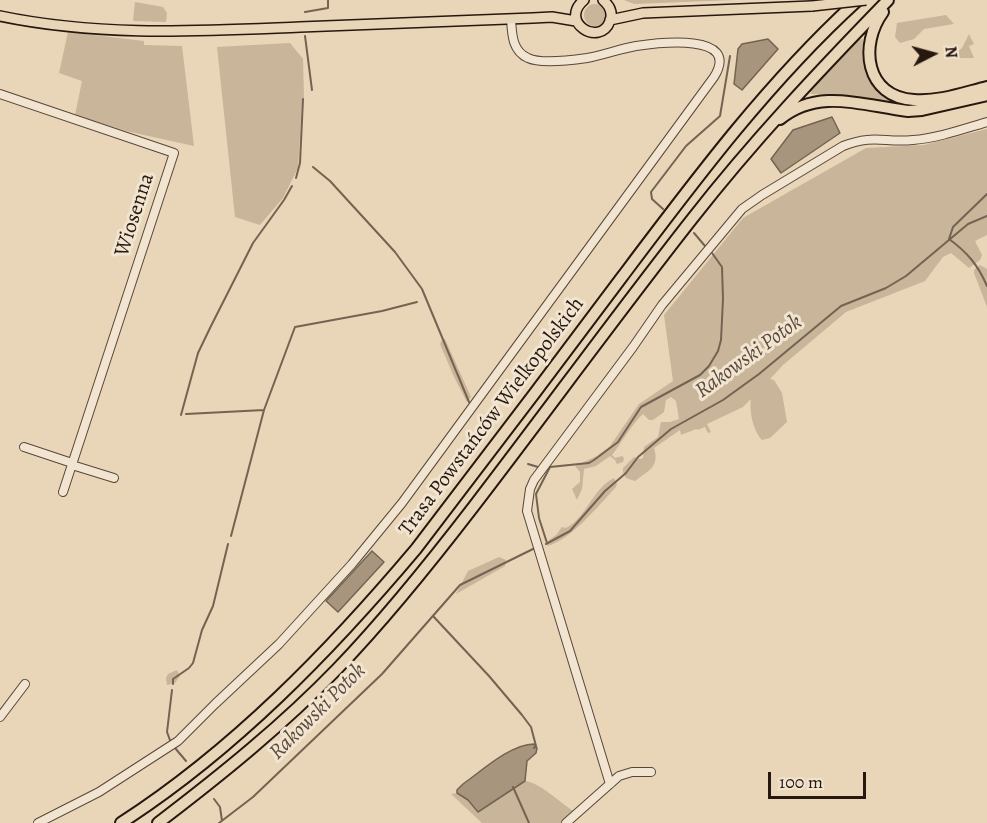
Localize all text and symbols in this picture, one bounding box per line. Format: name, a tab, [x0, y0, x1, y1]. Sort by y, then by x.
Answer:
north arrow	[903, 24, 963, 84]
text: N	[939, 45, 962, 59]
street label: Wiosenna	[110, 170, 160, 260]
street label: Trasa Powstańców Wielkopolskich	[394, 293, 590, 541]
water label: Rakowski Potok	[690, 309, 808, 405]
water label: Rakowski Potok	[264, 658, 372, 766]
scale bar	[771, 760, 868, 798]
text: 100 m	[779, 770, 823, 794]

